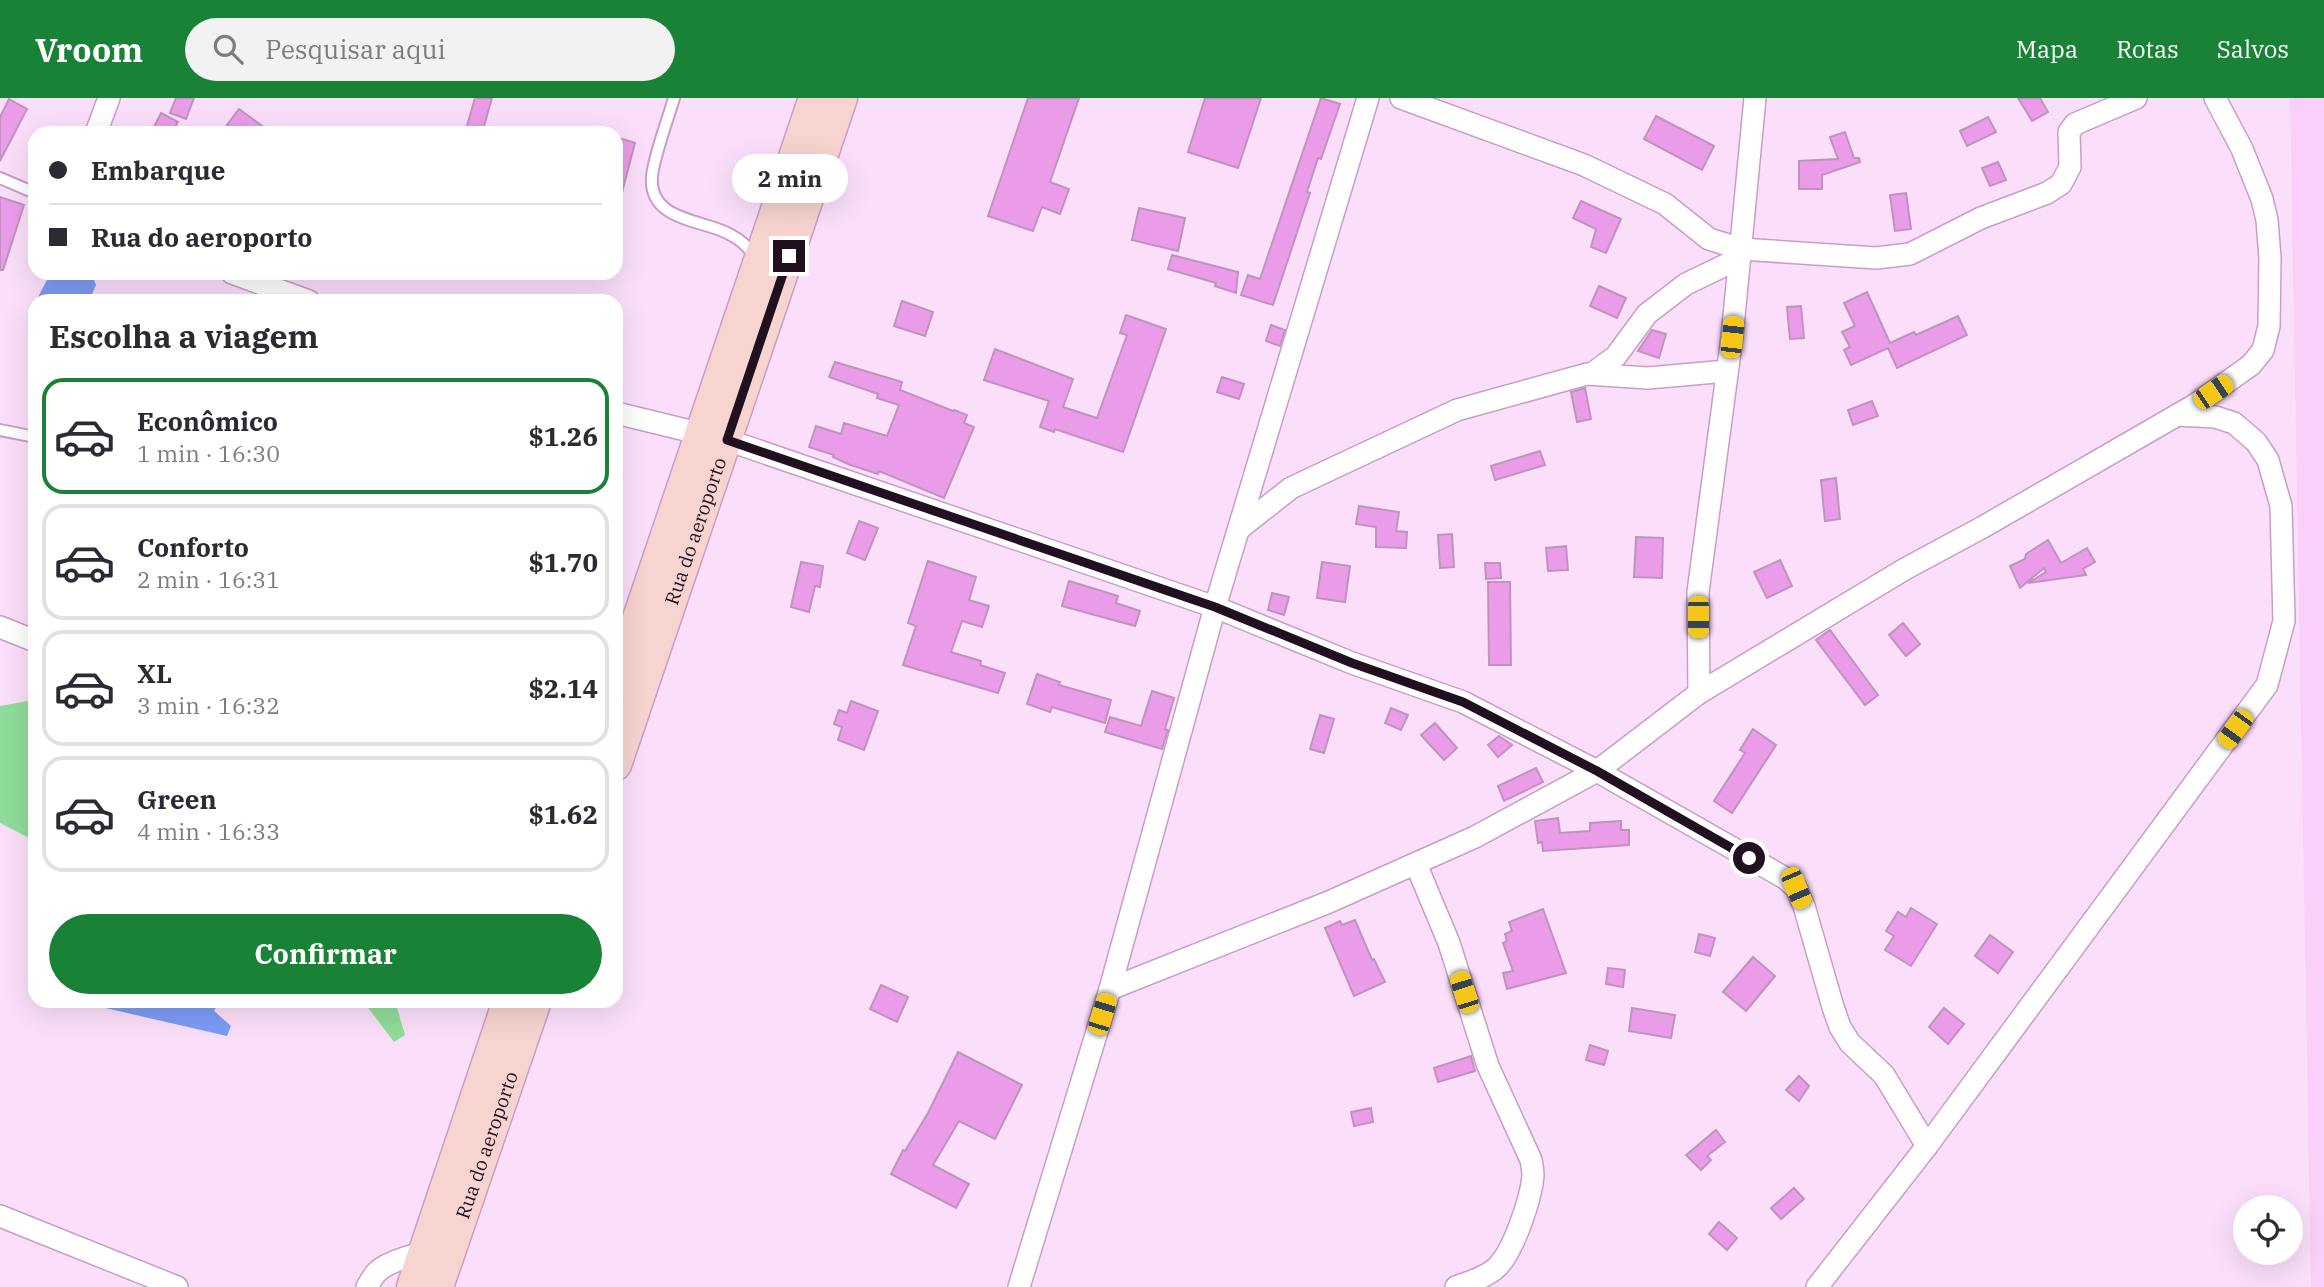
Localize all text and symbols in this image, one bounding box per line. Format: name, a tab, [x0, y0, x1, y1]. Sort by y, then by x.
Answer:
search box	[185, 18, 675, 81]
text: Vroom	[35, 28, 143, 71]
icon: search	[209, 30, 247, 68]
text: Pesquisar aqui	[265, 32, 446, 66]
text: Mapa	[2016, 33, 2078, 65]
text: Rotas	[2116, 33, 2179, 65]
text: Salvos	[2217, 33, 2289, 65]
text: Embarque	[91, 153, 225, 187]
callout: 2 min	[731, 155, 847, 204]
text: 2 min	[758, 163, 822, 193]
text: Rua do aeroporto	[91, 220, 312, 254]
route end	[773, 240, 805, 272]
text: Escolha a viagem	[49, 315, 319, 357]
car	[1720, 315, 1745, 359]
car	[2190, 372, 2237, 412]
text: Econômico	[137, 404, 278, 438]
icon: car	[53, 405, 116, 468]
text: $1.26	[528, 419, 598, 453]
text: 1 min · 16:30	[137, 438, 280, 468]
street label: Rua do aeroporto	[659, 454, 731, 608]
text: Conforto	[137, 530, 249, 564]
icon: car	[53, 531, 116, 594]
text: $1.70	[528, 545, 598, 579]
text: 2 min · 16:31	[137, 564, 280, 594]
car	[1688, 596, 1709, 638]
text: XL	[137, 656, 172, 690]
icon: car	[53, 657, 116, 720]
text: $2.14	[528, 671, 598, 705]
text: 3 min · 16:32	[137, 690, 280, 720]
car	[2215, 706, 2256, 752]
text: Green	[137, 782, 217, 816]
icon: car	[53, 783, 116, 846]
text: $1.62	[528, 797, 598, 831]
text: 4 min · 16:33	[137, 816, 280, 846]
route start	[1733, 842, 1765, 874]
car	[1779, 865, 1814, 911]
button: Confirmar	[49, 914, 602, 994]
car	[1448, 969, 1481, 1015]
car	[1086, 991, 1119, 1037]
street label: Rua do aeroporto	[450, 1068, 523, 1222]
map controls	[2233, 1195, 2303, 1265]
button: locate	[2233, 1195, 2303, 1265]

